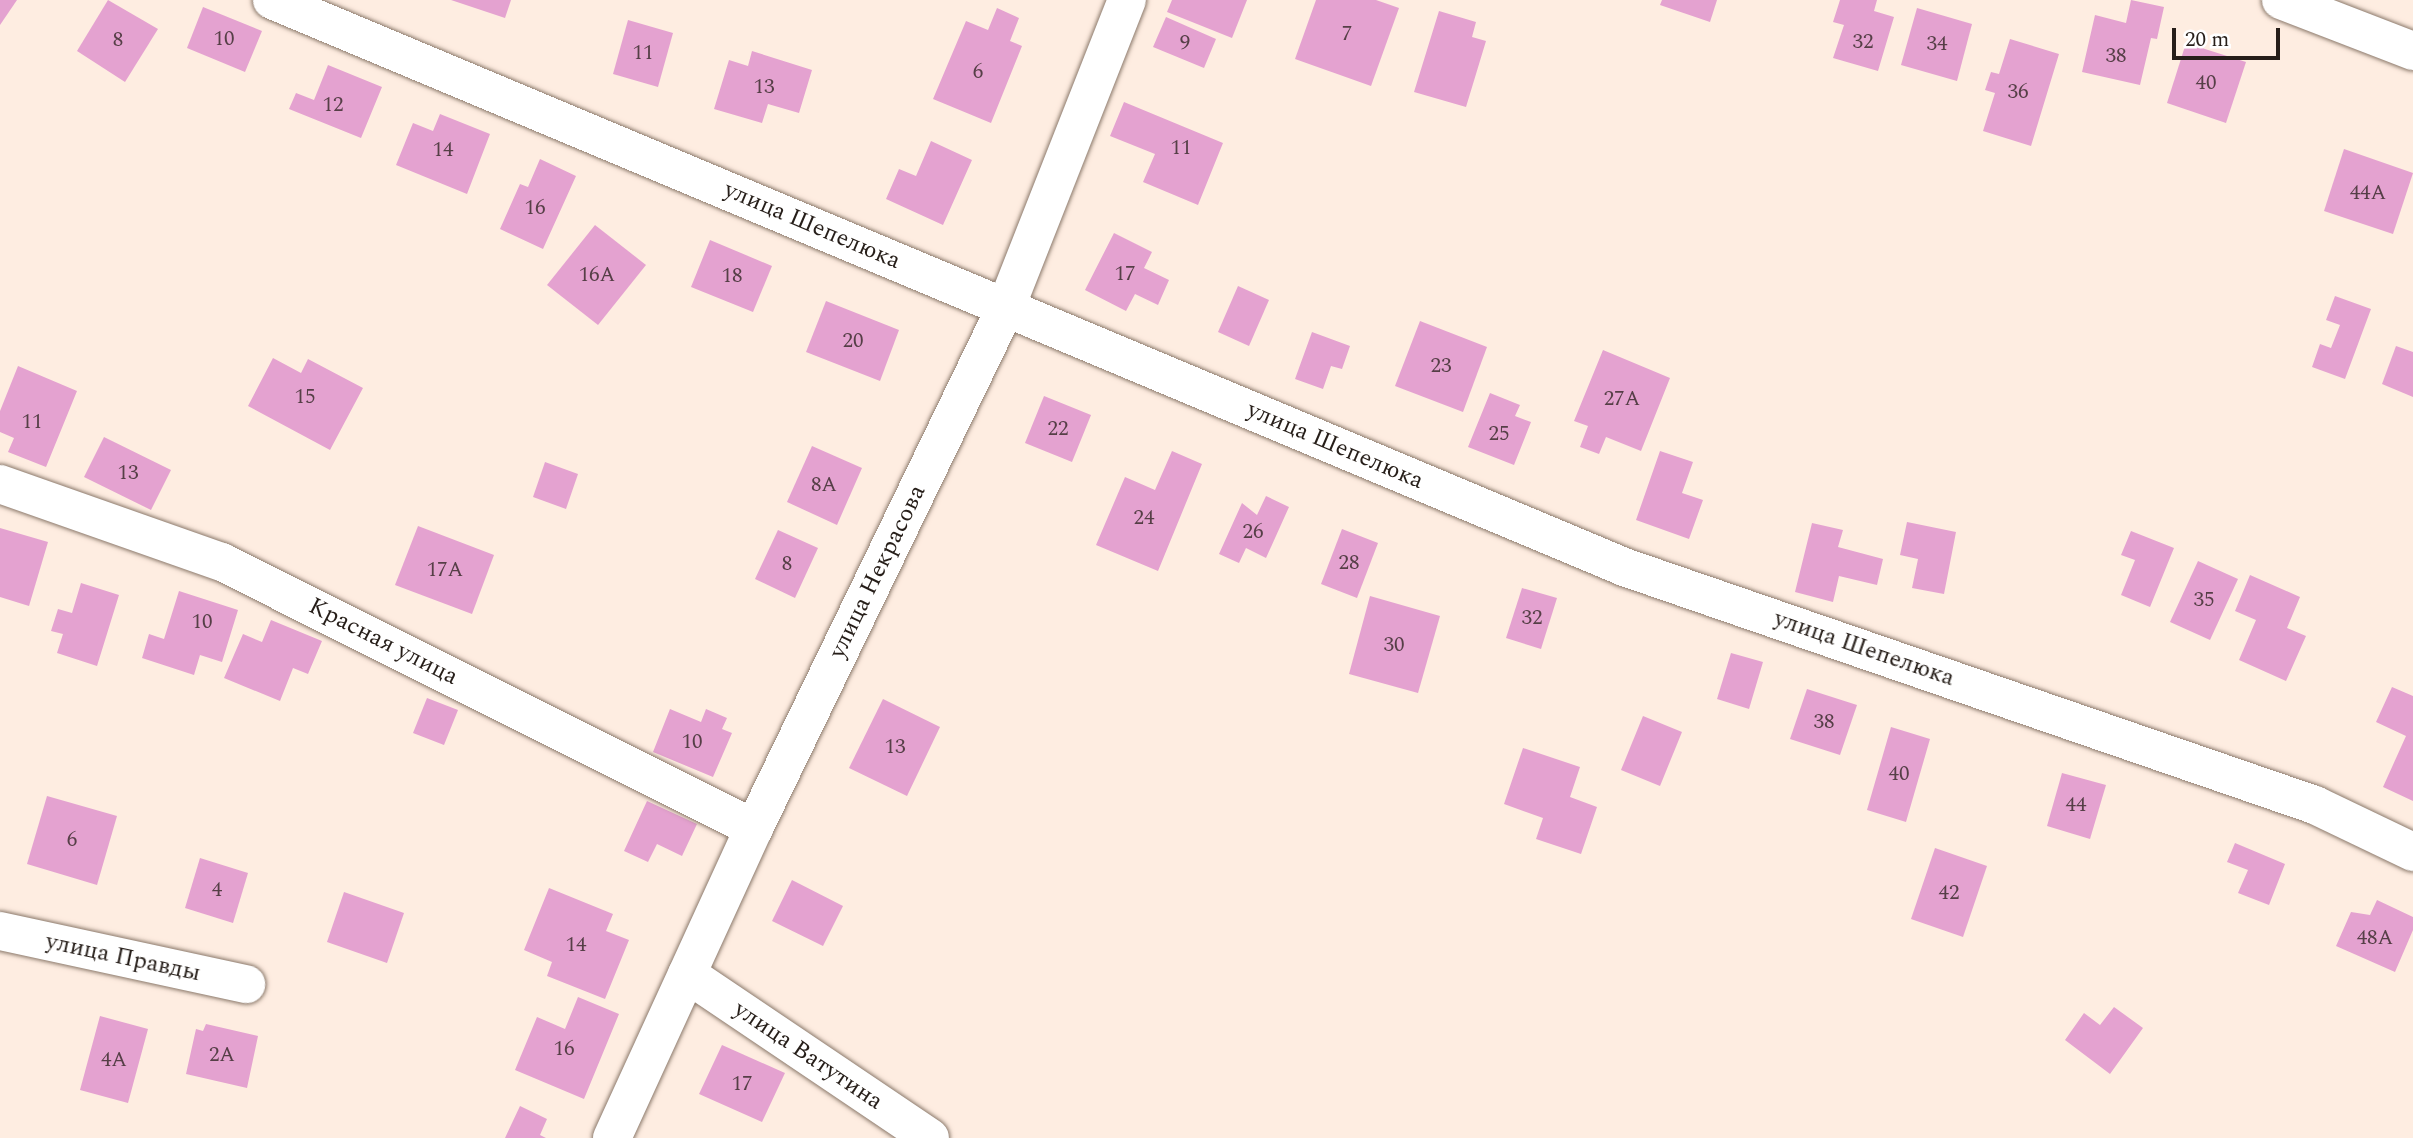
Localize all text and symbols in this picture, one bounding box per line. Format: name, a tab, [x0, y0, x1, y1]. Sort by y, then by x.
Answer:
scale bar	[2175, 14, 2284, 58]
house number: 7	[1342, 21, 1352, 47]
text: 20 m	[2185, 24, 2229, 56]
house number: 10	[214, 26, 234, 52]
house number: 8	[113, 27, 123, 53]
house number: 32	[1853, 29, 1873, 55]
house number: 9	[1180, 30, 1190, 56]
house number: 34	[1927, 31, 1947, 57]
house number: 11	[633, 40, 653, 66]
house number: 38	[2106, 43, 2126, 69]
house number: 6	[973, 59, 983, 85]
house number: 40	[2196, 70, 2216, 96]
house number: 13	[754, 74, 774, 100]
house number: 36	[2008, 79, 2028, 105]
house number: 12	[323, 92, 343, 118]
house number: 11	[1171, 135, 1191, 161]
house number: 14	[433, 137, 453, 163]
street label: улица Шепелюка	[719, 176, 905, 276]
house number: 44А	[2350, 180, 2386, 206]
house number: 16	[525, 195, 545, 221]
house number: 17	[1115, 261, 1135, 287]
house number: 16А	[579, 262, 615, 288]
house number: 18	[722, 263, 742, 289]
house number: 20	[843, 328, 863, 354]
house number: 23	[1431, 353, 1451, 379]
house number: 15	[295, 384, 315, 410]
house number: 27А	[1604, 386, 1640, 412]
street label: улица Шепелюка	[1242, 396, 1428, 496]
house number: 11	[22, 409, 42, 435]
house number: 22	[1048, 416, 1068, 442]
house number: 25	[1489, 421, 1509, 447]
house number: 13	[118, 460, 138, 486]
house number: 8А	[811, 472, 837, 498]
street label: улица Некрасова	[824, 481, 932, 663]
house number: 24	[1134, 505, 1154, 531]
house number: 26	[1243, 519, 1263, 545]
house number: 28	[1339, 550, 1359, 576]
house number: 8	[782, 551, 792, 577]
house number: 17А	[427, 557, 463, 583]
house number: 35	[2194, 587, 2214, 613]
street label: Красная улица	[304, 592, 462, 692]
house number: 32	[1522, 605, 1542, 631]
street label: улица Шепелюка	[1770, 605, 1958, 693]
house number: 10	[192, 609, 212, 635]
house number: 30	[1384, 632, 1404, 658]
house number: 38	[1814, 709, 1834, 735]
house number: 10	[682, 729, 702, 755]
house number: 13	[885, 734, 905, 760]
house number: 40	[1889, 761, 1909, 787]
house number: 44	[2066, 792, 2086, 818]
house number: 6	[67, 827, 77, 853]
house number: 4	[212, 877, 222, 903]
house number: 42	[1939, 880, 1959, 906]
house number: 48А	[2357, 925, 2393, 951]
street label: улица Правды	[43, 928, 203, 988]
house number: 14	[566, 932, 586, 958]
street label: улица Ватутина	[728, 995, 888, 1117]
house number: 16	[554, 1036, 574, 1062]
house number: 2А	[209, 1042, 235, 1068]
house number: 4А	[101, 1047, 127, 1073]
house number: 17	[732, 1071, 752, 1097]

